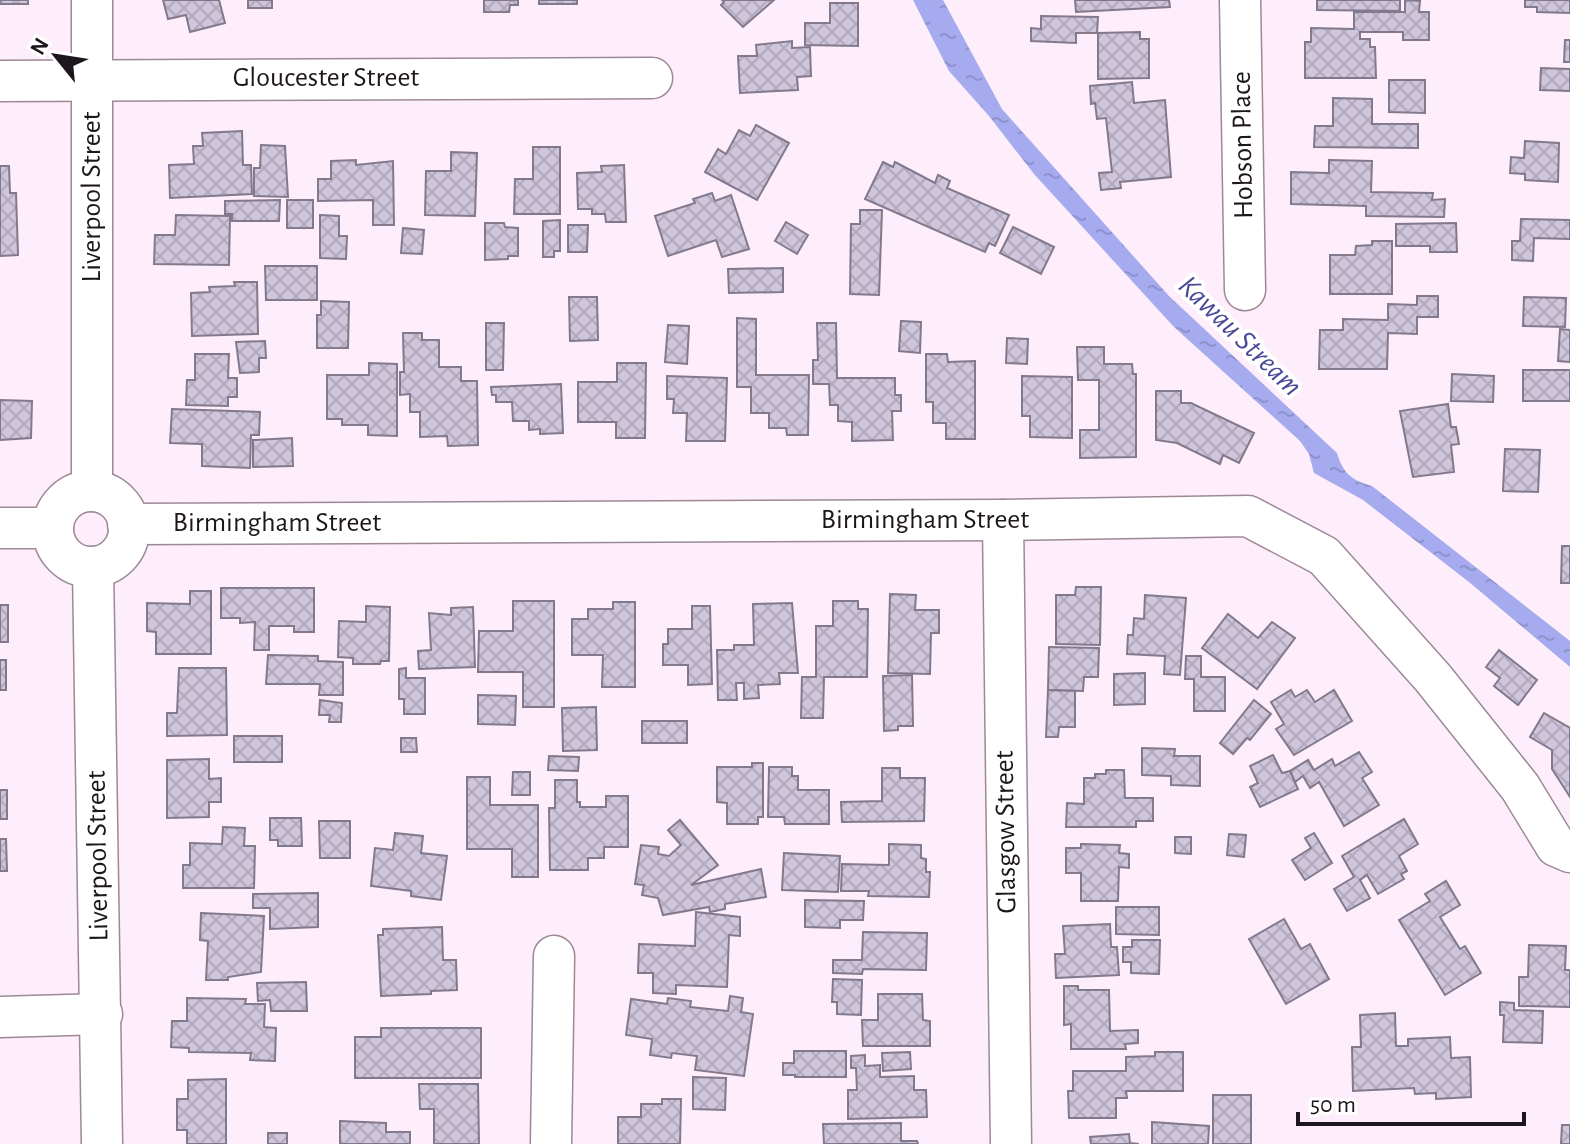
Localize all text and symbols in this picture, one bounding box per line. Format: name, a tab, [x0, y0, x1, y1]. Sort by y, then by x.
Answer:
north arrow	[16, 16, 96, 96]
text: N	[26, 34, 53, 59]
street label: Gloucester Street	[233, 64, 419, 92]
street label: Hobson Place	[1228, 71, 1258, 219]
street label: Liverpool Street	[78, 111, 106, 283]
water label: Kawau Stream	[1173, 270, 1307, 402]
street label: Birmingham Street	[821, 506, 1029, 534]
street label: Birmingham Street	[173, 509, 381, 537]
street label: Glasgow Street	[991, 750, 1021, 914]
street label: Liverpool Street	[83, 770, 113, 942]
scale bar	[1298, 1076, 1524, 1126]
text: 50 m	[1310, 1093, 1356, 1117]

